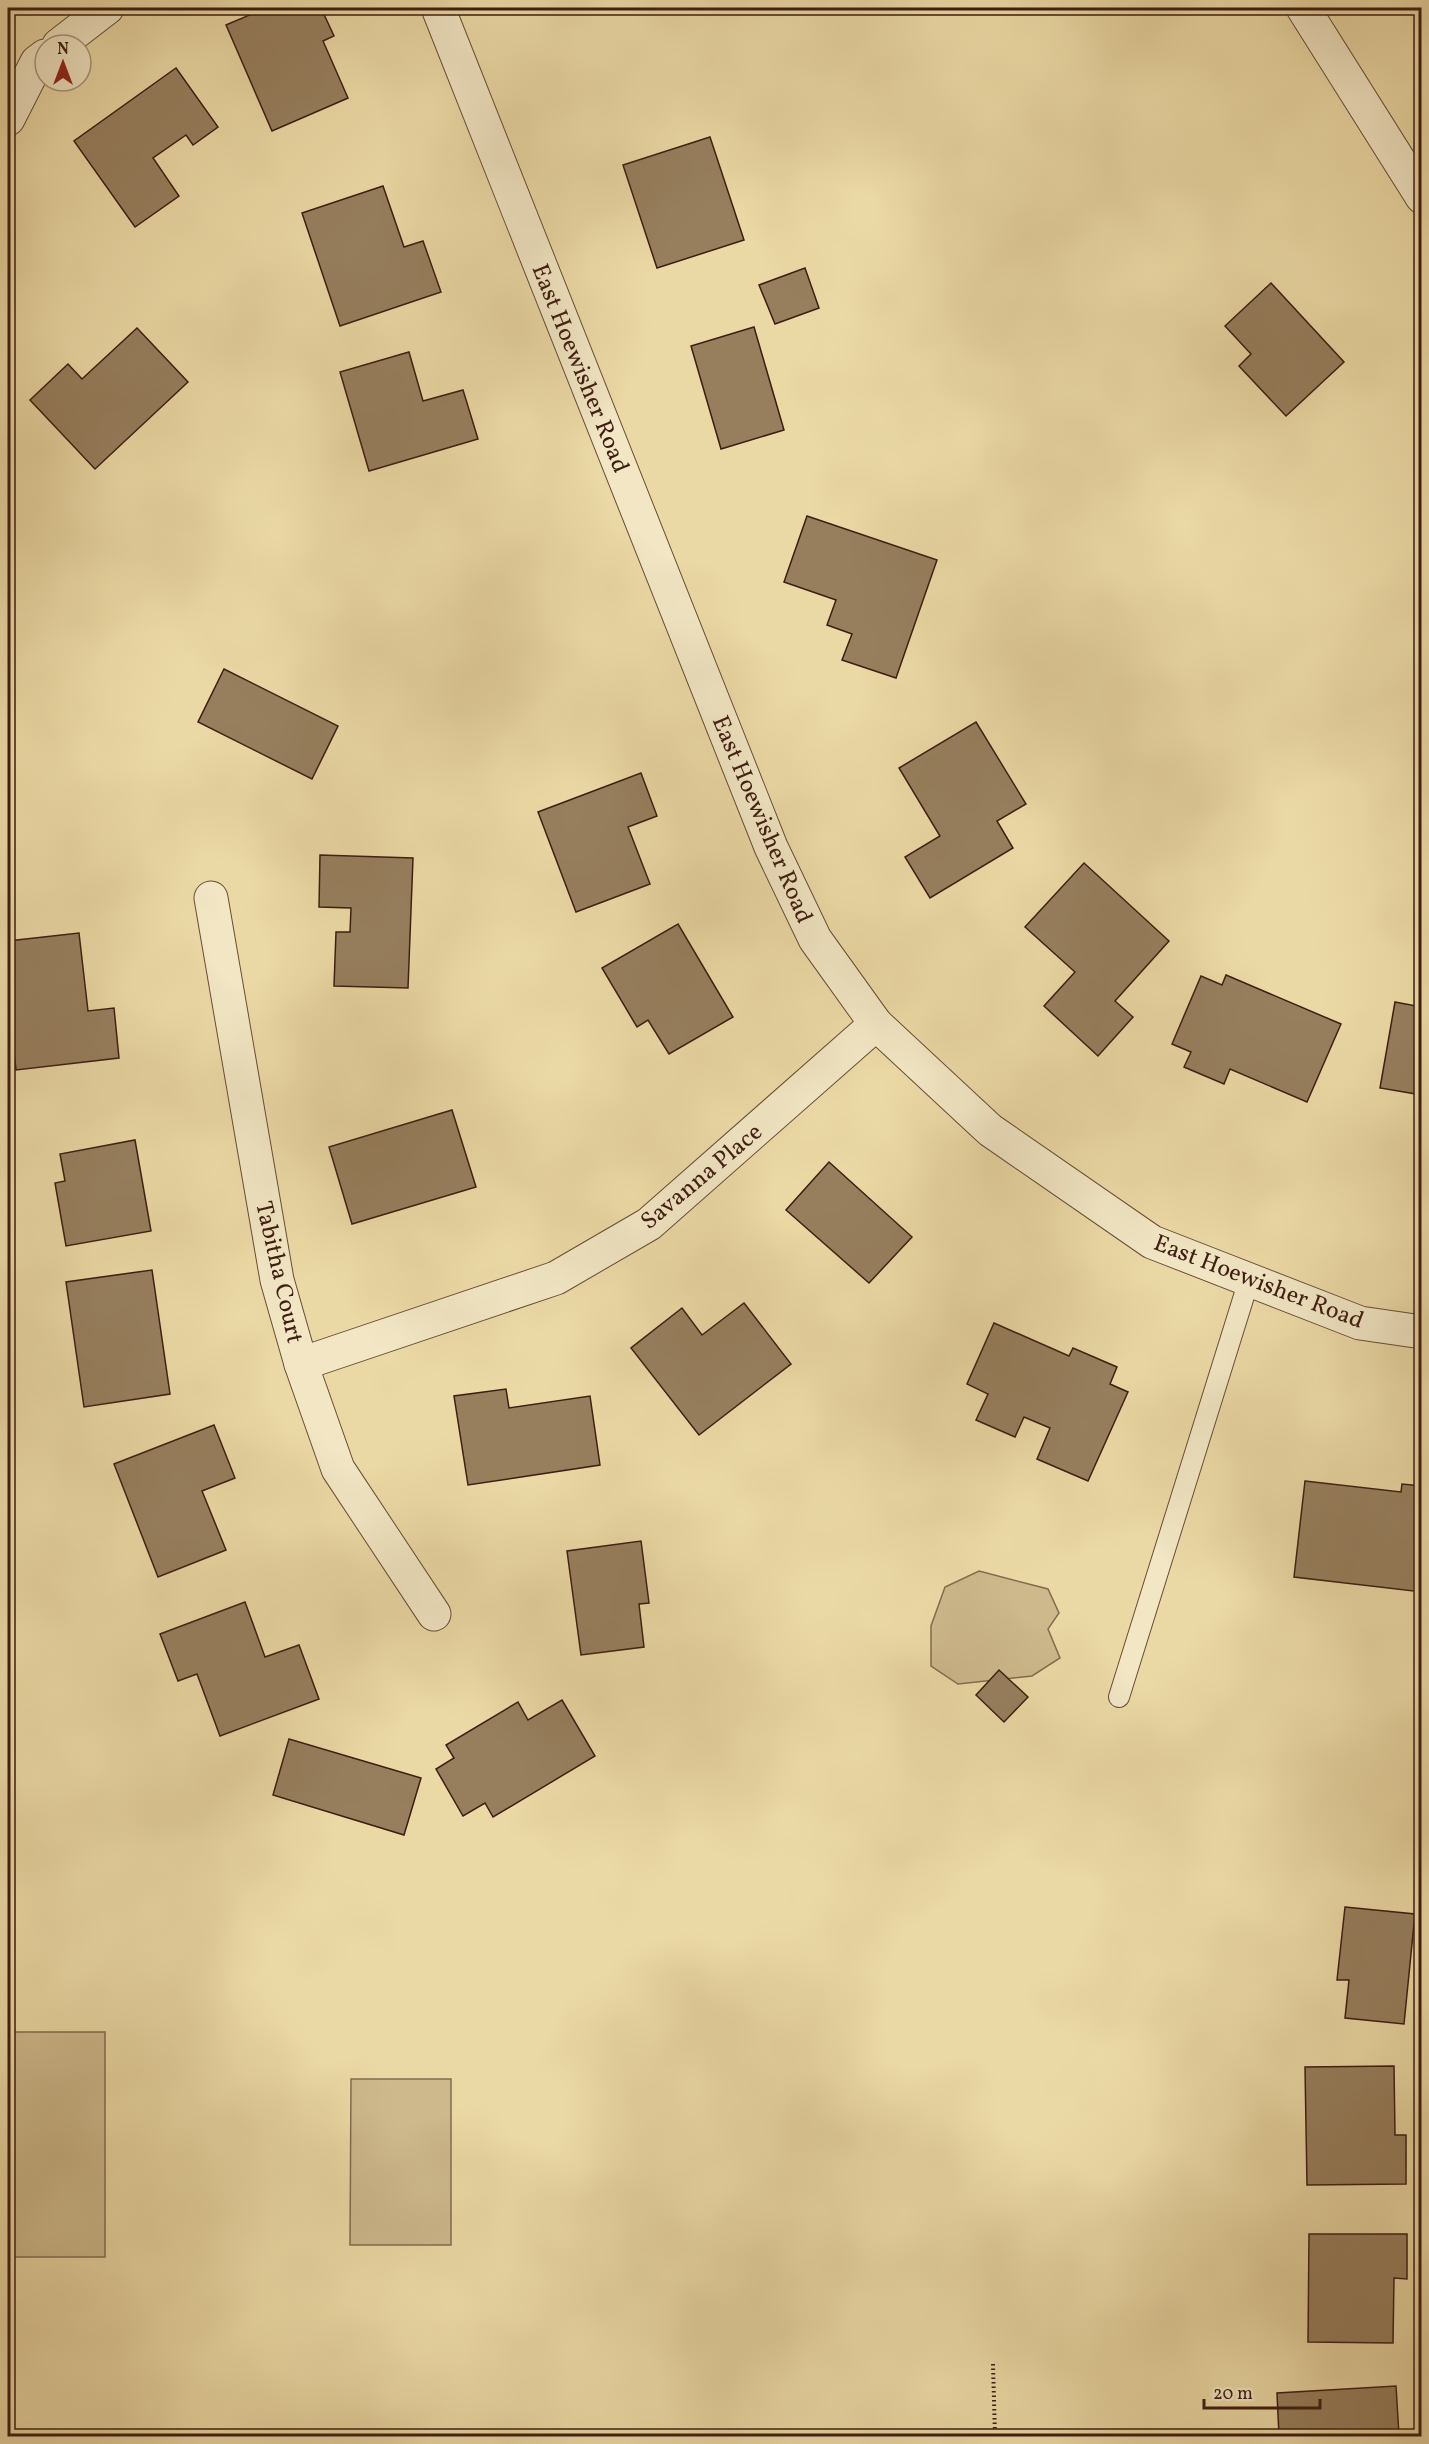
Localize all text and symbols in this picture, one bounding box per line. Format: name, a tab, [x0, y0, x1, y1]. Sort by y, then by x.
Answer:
north arrow	[33, 33, 93, 93]
text: N	[57, 39, 69, 61]
street label: East Hoewisher Road	[522, 259, 637, 478]
street label: East Hoewisher Road	[702, 711, 820, 929]
street label: Savanna Place	[634, 1116, 771, 1239]
street label: Tabitha Court	[245, 1198, 311, 1347]
street label: East Hoewisher Road	[1148, 1227, 1368, 1339]
scale bar	[1204, 2372, 1320, 2410]
text: 20 m	[1213, 2382, 1253, 2407]

